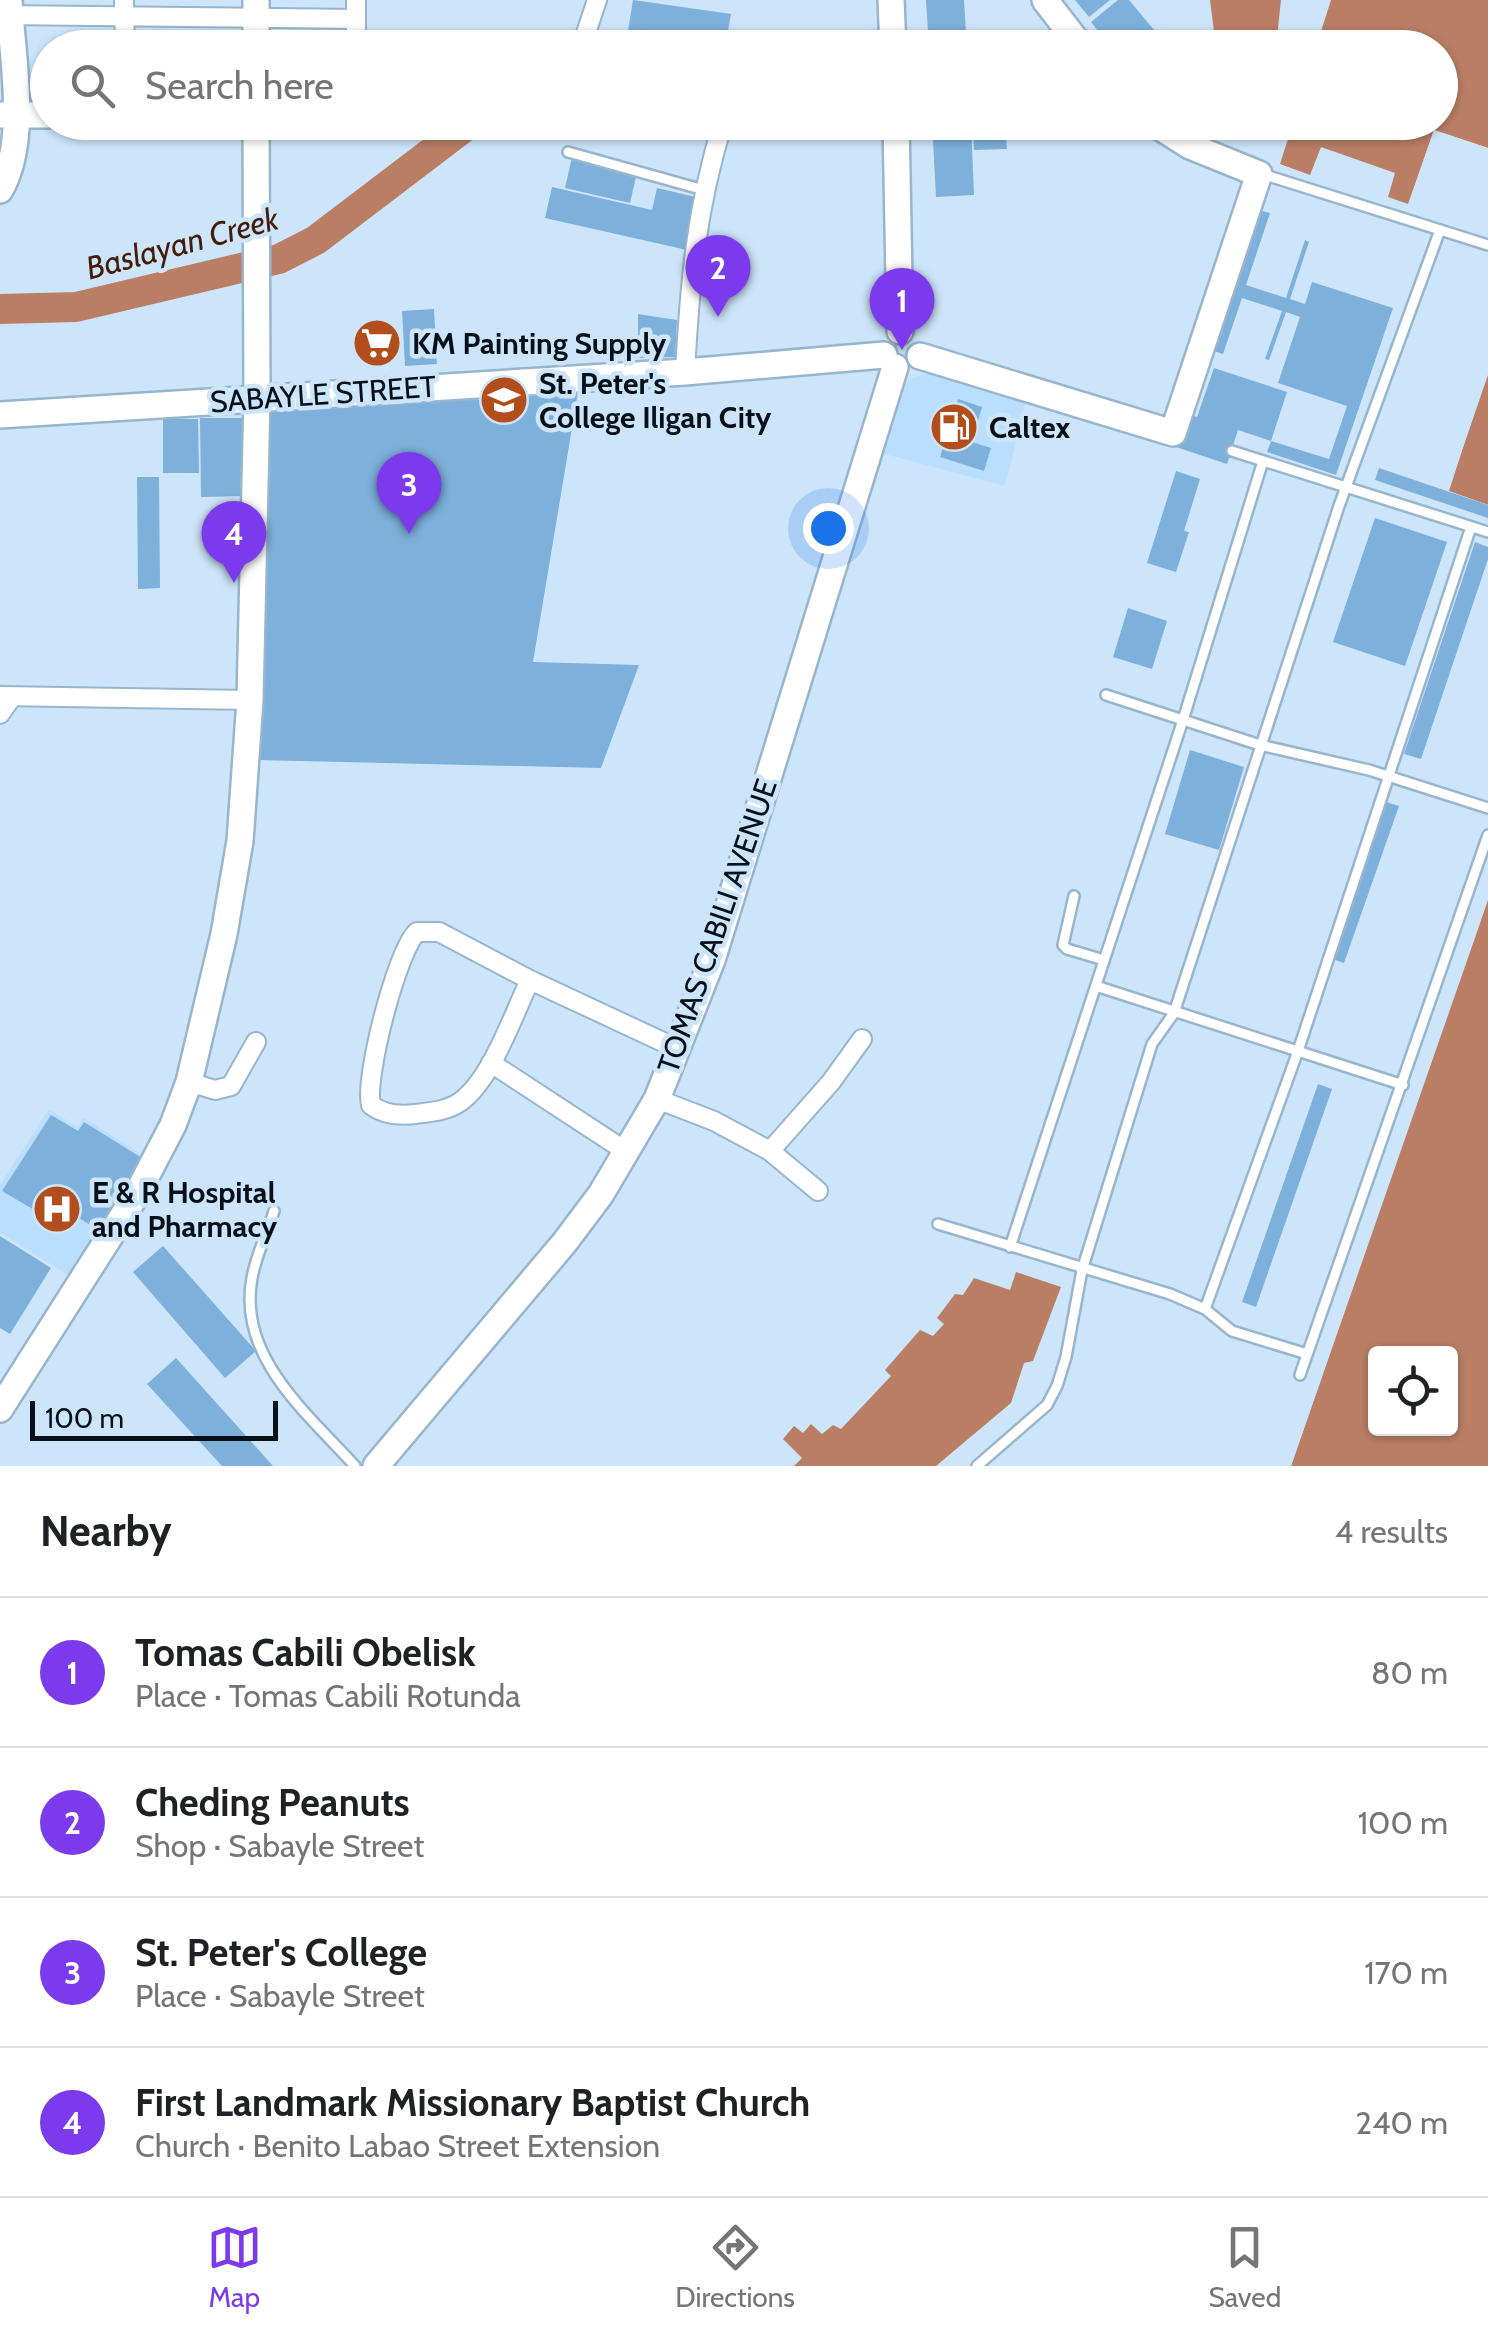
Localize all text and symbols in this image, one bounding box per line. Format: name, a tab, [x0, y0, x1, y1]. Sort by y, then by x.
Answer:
search box	[30, 30, 1458, 140]
icon: search	[65, 58, 120, 113]
text: Search here	[145, 62, 334, 109]
water label: Baslayan Creek	[81, 198, 284, 287]
pin: 2	[686, 234, 750, 317]
pin: 1	[870, 268, 934, 350]
supermarket icon: KM Painting Supply	[351, 317, 403, 369]
place label: KM Painting Supply	[412, 325, 667, 362]
place label: St. Peter's College Iligan City	[539, 365, 772, 436]
street label: SABAYLE STREET	[209, 368, 437, 420]
school or university icon: St. Peter's College Iligan City	[478, 374, 530, 426]
fuel station icon: Caltex	[928, 401, 980, 453]
place label: Caltex	[989, 409, 1071, 446]
pin: 3	[376, 452, 442, 534]
pin: 4	[202, 500, 266, 583]
your location	[803, 503, 854, 554]
street label: TOMAS CABILI AVENUE	[649, 774, 785, 1078]
place label: E & R Hospital and Pharmacy	[92, 1174, 278, 1245]
hospital icon: E & R Hospital and Pharmacy	[31, 1183, 83, 1235]
map controls	[1368, 1346, 1458, 1436]
button: locate	[1368, 1346, 1458, 1436]
scale bar	[30, 1396, 278, 1440]
text: 100 m	[45, 1401, 124, 1435]
text: Nearby	[40, 1505, 172, 1557]
text: 4 results	[1335, 1512, 1448, 1551]
text: Tomas Cabili Obelisk	[135, 1629, 476, 1676]
text: 1	[67, 1653, 78, 1692]
text: 80 m	[1371, 1653, 1448, 1692]
text: Place · Tomas Cabili Rotunda	[135, 1676, 521, 1715]
text: Cheding Peanuts	[135, 1779, 410, 1826]
text: 2	[64, 1803, 81, 1842]
text: 100 m	[1358, 1803, 1448, 1842]
text: Shop · Sabayle Street	[135, 1826, 424, 1865]
text: St. Peter's College	[135, 1929, 427, 1976]
text: 3	[64, 1953, 81, 1992]
text: 170 m	[1364, 1953, 1448, 1992]
text: Place · Sabayle Street	[135, 1976, 425, 2015]
text: First Landmark Missionary Baptist Church	[135, 2079, 810, 2126]
text: 4	[63, 2103, 82, 2142]
text: 240 m	[1355, 2103, 1448, 2142]
text: Church · Benito Labao Street Extension	[135, 2126, 660, 2165]
tab: Map	[207, 2220, 262, 2314]
tab: Directions	[675, 2220, 795, 2314]
tab: Saved	[1209, 2220, 1281, 2314]

